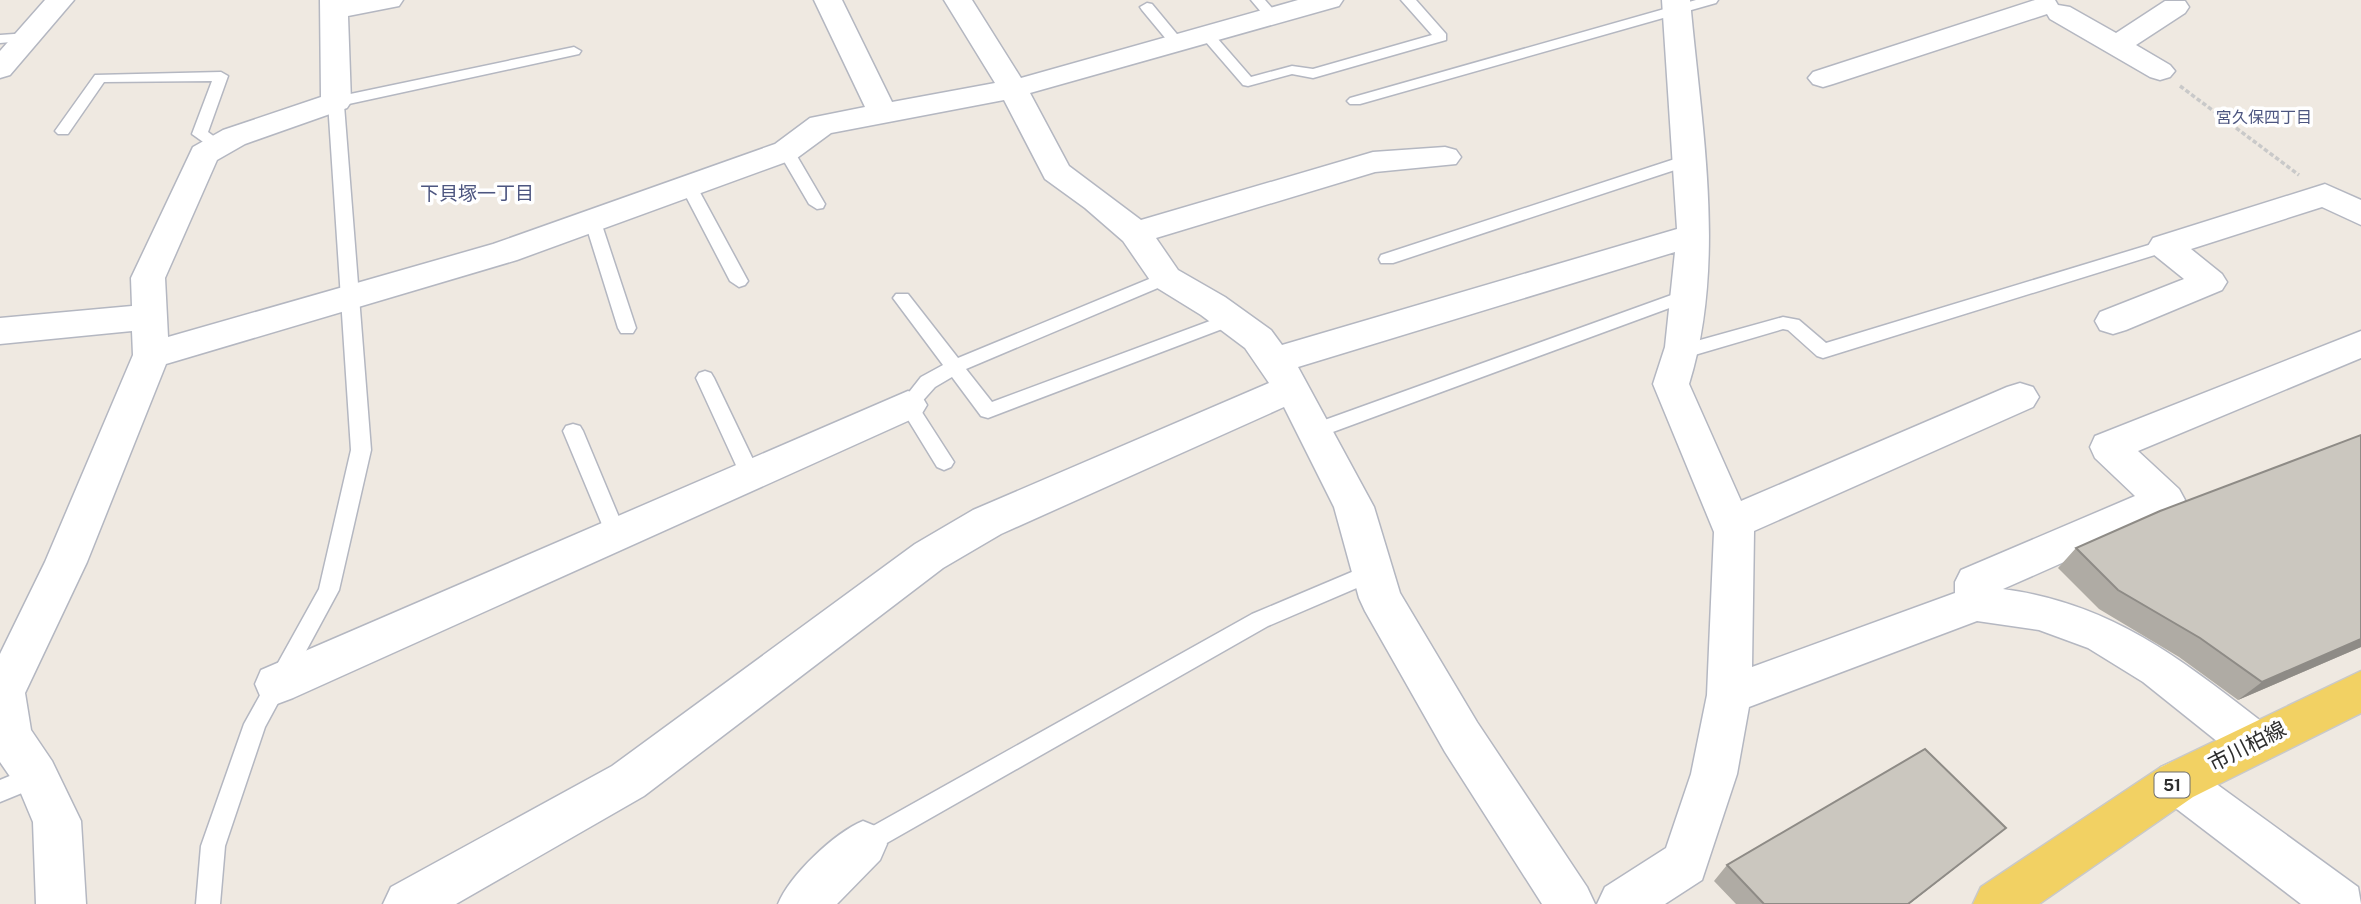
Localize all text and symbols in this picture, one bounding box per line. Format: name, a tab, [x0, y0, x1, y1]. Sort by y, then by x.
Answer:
district label: 宮久保四丁目	[2216, 108, 2312, 127]
district label: 下貝塚一丁目	[420, 182, 534, 204]
street label: 市川柏線	[2204, 716, 2290, 776]
road number: 51	[2154, 772, 2190, 798]

